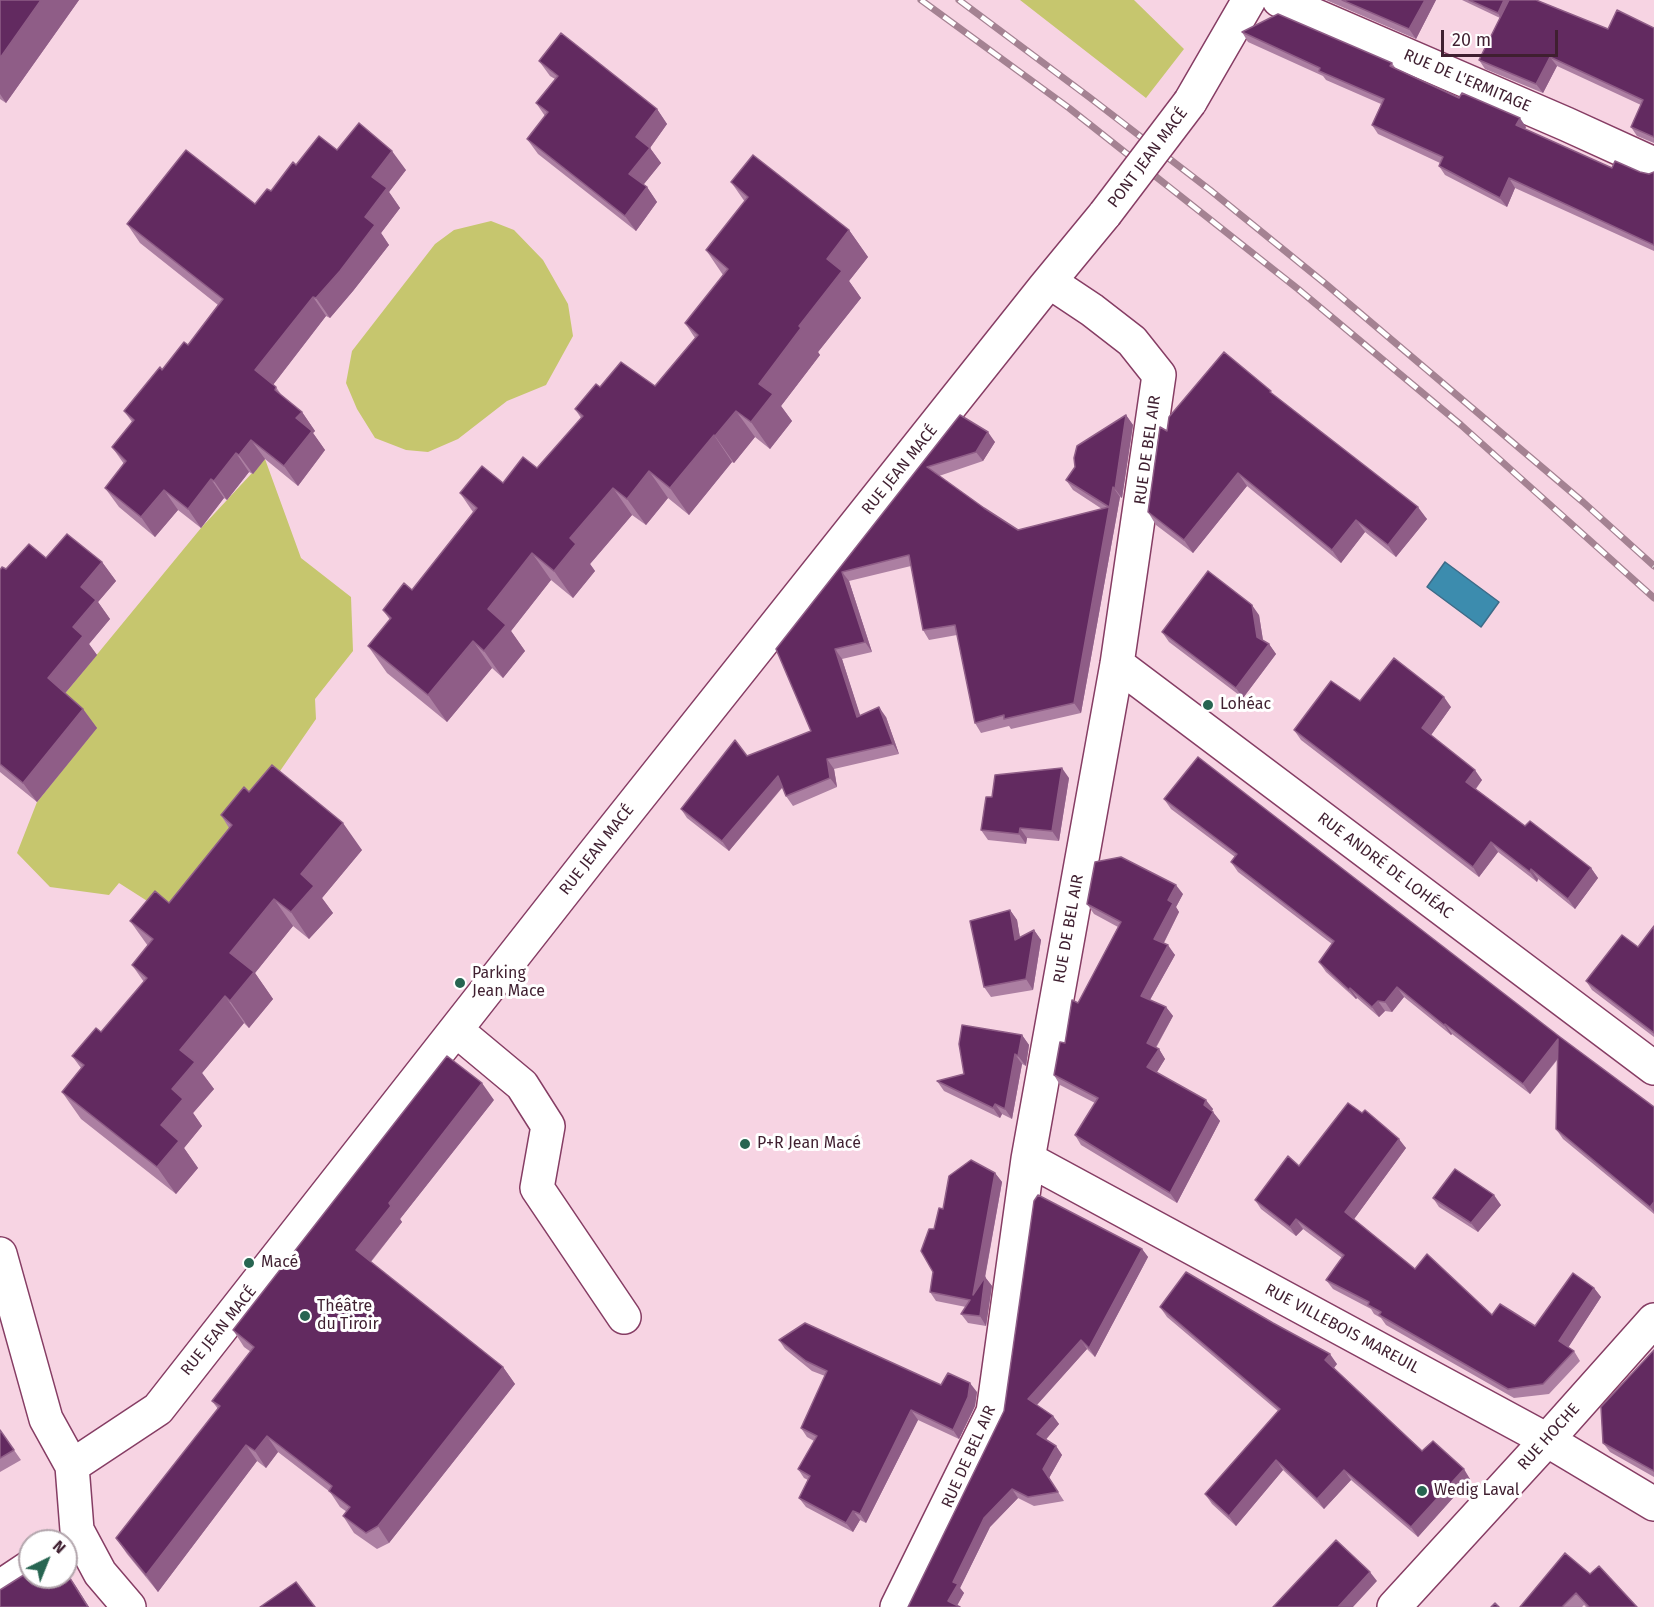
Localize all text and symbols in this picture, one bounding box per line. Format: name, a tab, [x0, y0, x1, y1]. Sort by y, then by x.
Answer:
scale bar	[1444, 18, 1561, 56]
text: 20 m	[1452, 29, 1491, 51]
street label: RUE DE L'ERMITAGE	[1400, 45, 1534, 117]
street label: PONT JEAN MACÉ	[1104, 104, 1192, 212]
street label: RUE DE BEL AIR	[1131, 394, 1165, 506]
street label: RUE JEAN MACÉ	[858, 421, 942, 519]
place label: Lohéac	[1220, 695, 1271, 715]
marker: Lohéac	[1201, 698, 1215, 712]
street label: RUE JEAN MACÉ	[556, 801, 638, 899]
street label: RUE ANDRÉ DE LOHÉAC	[1313, 809, 1457, 923]
street label: RUE DE BEL AIR	[1050, 873, 1088, 985]
place label: Parking Jean Mace	[472, 964, 545, 1002]
marker: Parking Jean Mace	[453, 976, 467, 990]
place label: P+R Jean Macé	[757, 1134, 861, 1154]
marker: P+R Jean Macé	[738, 1137, 752, 1151]
place label: Macé	[261, 1253, 298, 1273]
marker: Macé	[242, 1256, 256, 1270]
street label: RUE VILLEBOIS MAREUIL	[1261, 1280, 1423, 1378]
street label: RUE JEAN MACÉ	[177, 1282, 261, 1380]
place label: Théâtre du Tiroir	[317, 1297, 379, 1335]
marker: Théâtre du Tiroir	[298, 1309, 312, 1323]
street label: RUE HOCHE	[1514, 1400, 1584, 1474]
street label: RUE DE BEL AIR	[938, 1403, 1000, 1511]
place label: Wedig Laval	[1434, 1481, 1520, 1501]
marker: Wedig Laval	[1415, 1484, 1429, 1498]
north arrow	[18, 1529, 78, 1589]
text: N	[49, 1536, 70, 1557]

